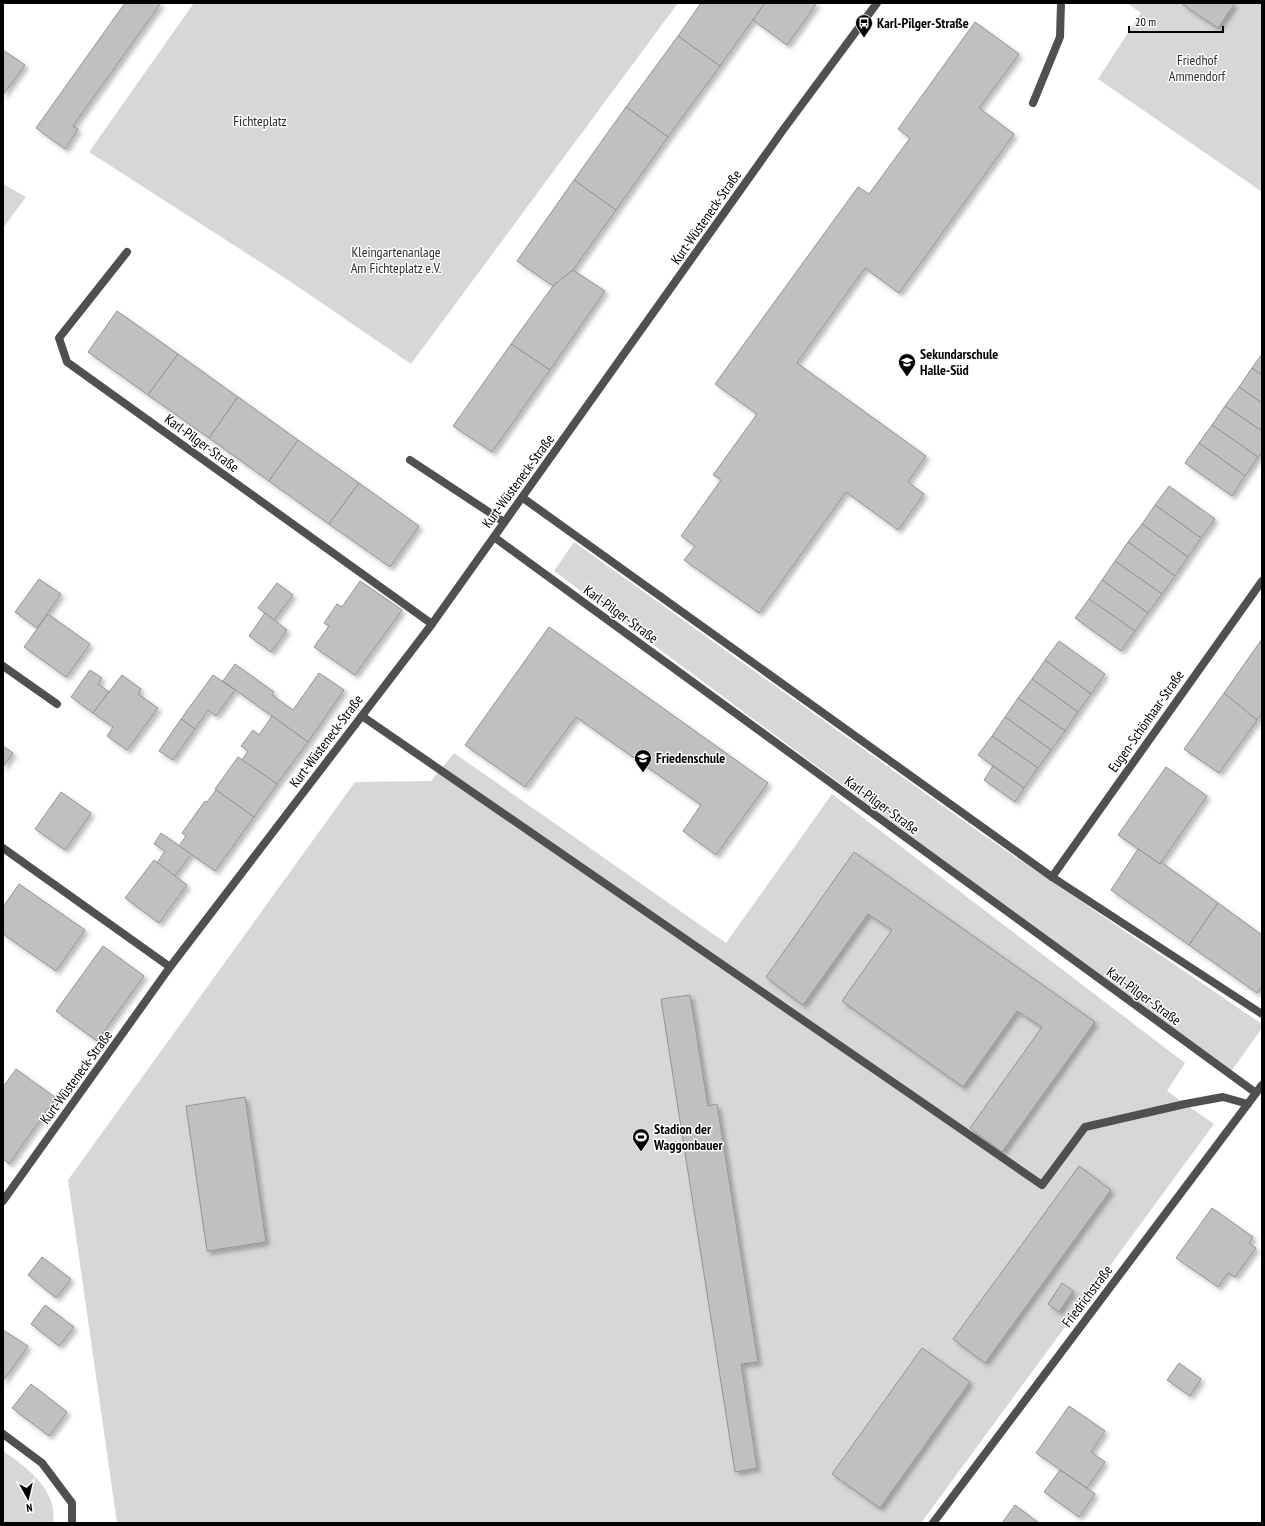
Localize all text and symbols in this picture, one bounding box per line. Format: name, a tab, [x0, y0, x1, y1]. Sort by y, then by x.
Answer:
scale bar	[1129, 8, 1223, 34]
bus stop icon: Karl-Pilger-Straße	[854, 13, 874, 38]
place label: Karl-Pilger-Straße	[877, 14, 969, 32]
text: 20 m	[1135, 14, 1156, 29]
park label: Friedhof Ammendorf	[1169, 51, 1226, 85]
park label: Fichteplatz	[233, 112, 287, 130]
street label: Kurt-Wüsteneck-Straße	[667, 166, 745, 268]
park label: Kleingartenanlage Am Fichteplatz e.V.	[351, 243, 441, 277]
place label: Sekundarschule Halle-Süd	[920, 345, 998, 379]
school or university icon: Sekundarschule Halle-Süd	[897, 352, 917, 377]
street label: Karl-Pilger-Straße	[161, 410, 243, 476]
street label: Kurt-Wüsteneck-Straße	[478, 430, 558, 531]
street label: Karl-Pilger-Straße	[580, 581, 662, 647]
street label: Eugen-Schönhaar-Straße	[1104, 666, 1188, 776]
street label: Kurt-Wüsteneck-Straße	[285, 691, 367, 791]
school or university icon: Friedenschule	[633, 748, 653, 773]
place label: Friedenschule	[656, 749, 725, 767]
street label: Karl-Pilger-Straße	[841, 772, 923, 838]
street label: Karl-Pilger-Straße	[1103, 963, 1185, 1029]
street label: Kurt-Wüsteneck-Straße	[36, 1026, 116, 1127]
place label: Stadion der Waggonbauer	[653, 1120, 723, 1154]
sports icon: Stadion der Waggonbauer	[631, 1127, 651, 1152]
street label: Friedrichstraße	[1058, 1261, 1116, 1331]
north arrow	[8, 1478, 48, 1518]
text: N	[25, 1501, 33, 1515]

